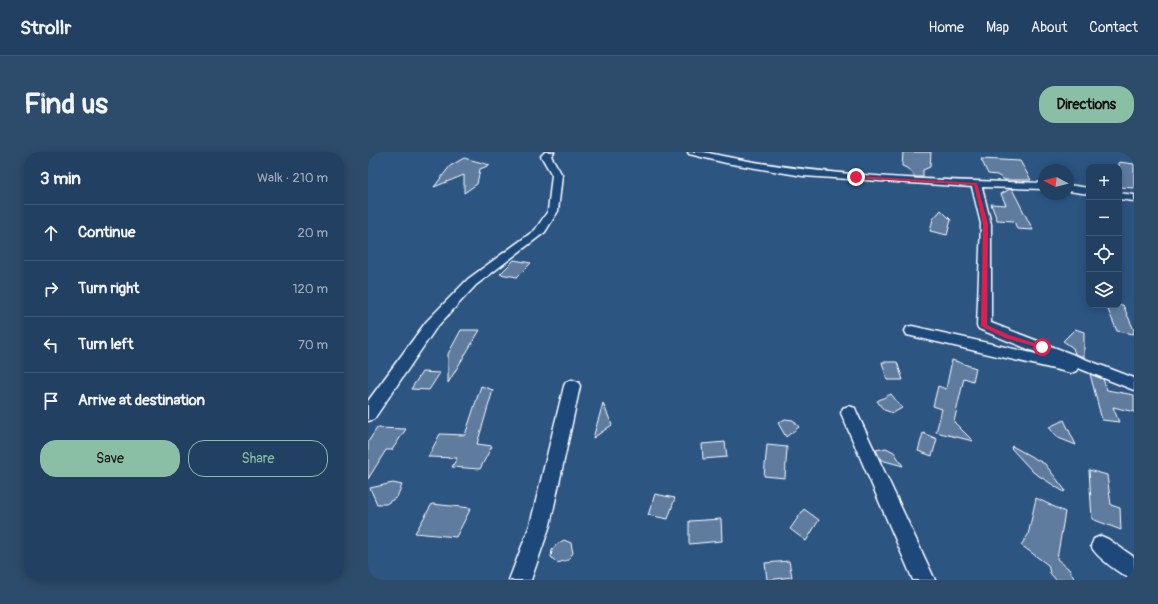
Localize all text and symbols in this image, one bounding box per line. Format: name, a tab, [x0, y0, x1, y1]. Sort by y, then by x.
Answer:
text: Strollr	[20, 16, 71, 40]
text: Home	[929, 19, 964, 36]
text: Map	[986, 19, 1009, 36]
text: About	[1031, 19, 1067, 36]
text: Contact	[1089, 19, 1138, 36]
button: Directions	[1039, 86, 1134, 123]
text: Find us	[24, 87, 108, 122]
north arrow	[1038, 164, 1074, 200]
map controls	[1086, 164, 1122, 308]
button: +	[1086, 164, 1122, 200]
text: 3 min	[40, 168, 81, 189]
route end	[847, 168, 865, 186]
text: Walk · 210 m	[257, 170, 328, 186]
button: −	[1086, 200, 1122, 236]
icon: ahead	[40, 222, 62, 244]
text: Continue	[78, 223, 136, 242]
text: 20 m	[297, 225, 328, 241]
button: locate	[1086, 236, 1122, 272]
button: layers	[1086, 272, 1122, 308]
icon: right	[40, 278, 62, 300]
text: Turn right	[78, 279, 139, 298]
text: 120 m	[292, 281, 328, 297]
icon: left	[40, 334, 62, 356]
text: Turn left	[78, 335, 134, 354]
text: 70 m	[298, 337, 328, 353]
route start	[1033, 338, 1051, 356]
icon: arrive	[40, 390, 62, 412]
text: Arrive at destination	[78, 391, 205, 410]
button: Save	[40, 440, 180, 477]
button: Share	[188, 440, 328, 477]

